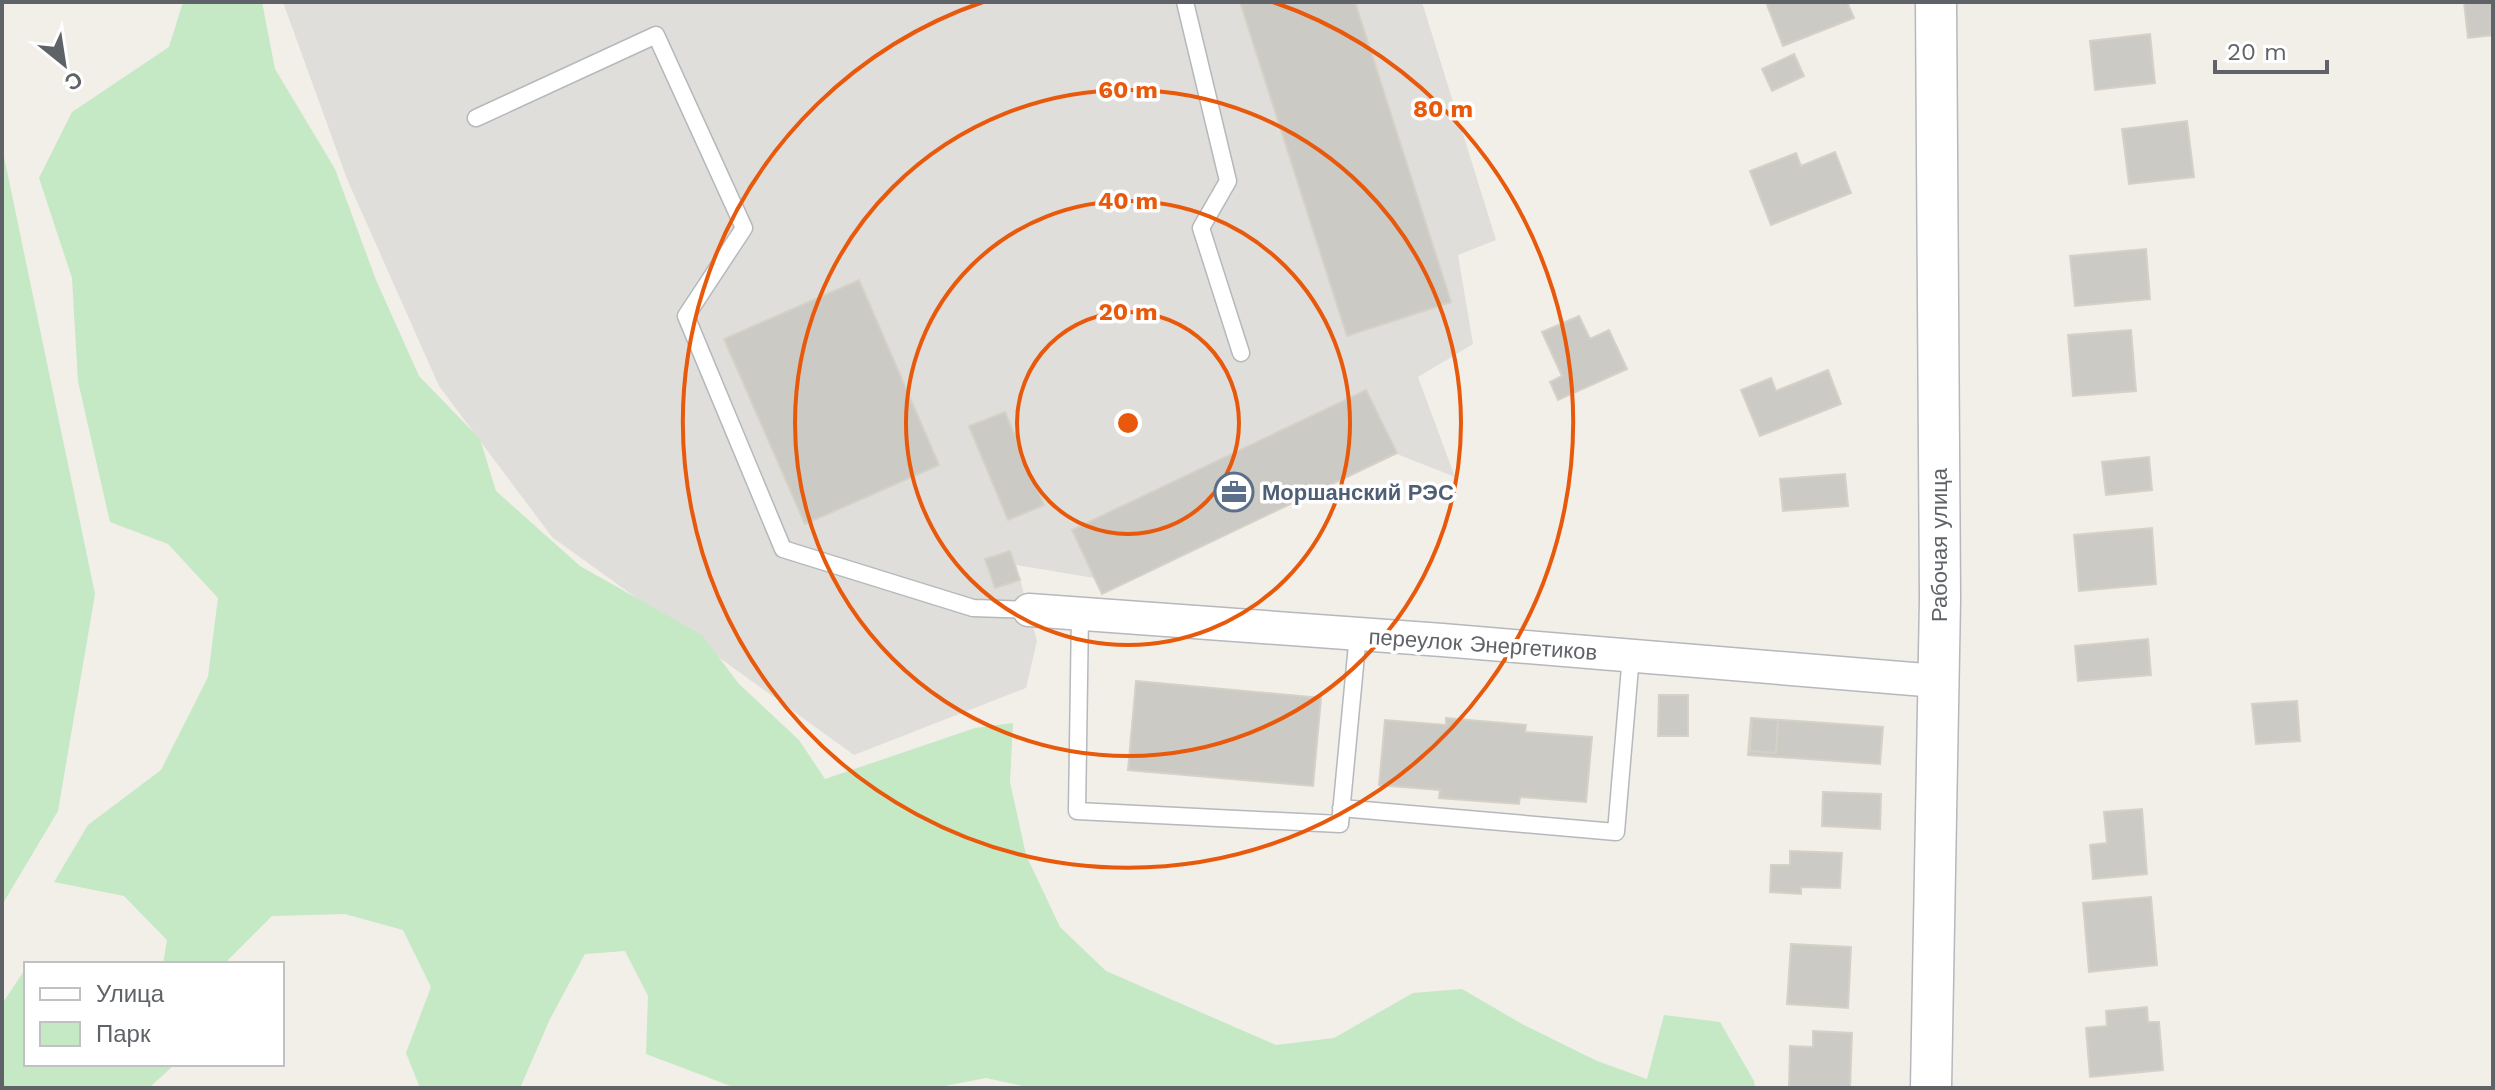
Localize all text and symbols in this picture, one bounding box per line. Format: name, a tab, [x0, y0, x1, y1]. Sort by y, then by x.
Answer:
north arrow	[24, 24, 104, 104]
scale bar	[2215, 24, 2327, 74]
text: 20 m	[2227, 38, 2287, 66]
text: С	[61, 66, 87, 96]
text: 60 m	[1098, 76, 1158, 104]
text: 80 m	[1413, 95, 1473, 123]
text: 40 m	[1098, 187, 1158, 215]
text: 20 m	[1098, 298, 1158, 326]
centre of rings	[1114, 409, 1142, 437]
street label: Рабочая улица	[1927, 467, 1952, 622]
office icon: Моршанский РЭС	[1213, 471, 1255, 513]
place label: Моршанский РЭС	[1262, 480, 1454, 505]
street label: переулок Энергетиков	[1368, 624, 1598, 665]
legend	[24, 962, 284, 1066]
text: Улица	[96, 980, 165, 1008]
text: Парк	[96, 1020, 151, 1048]

